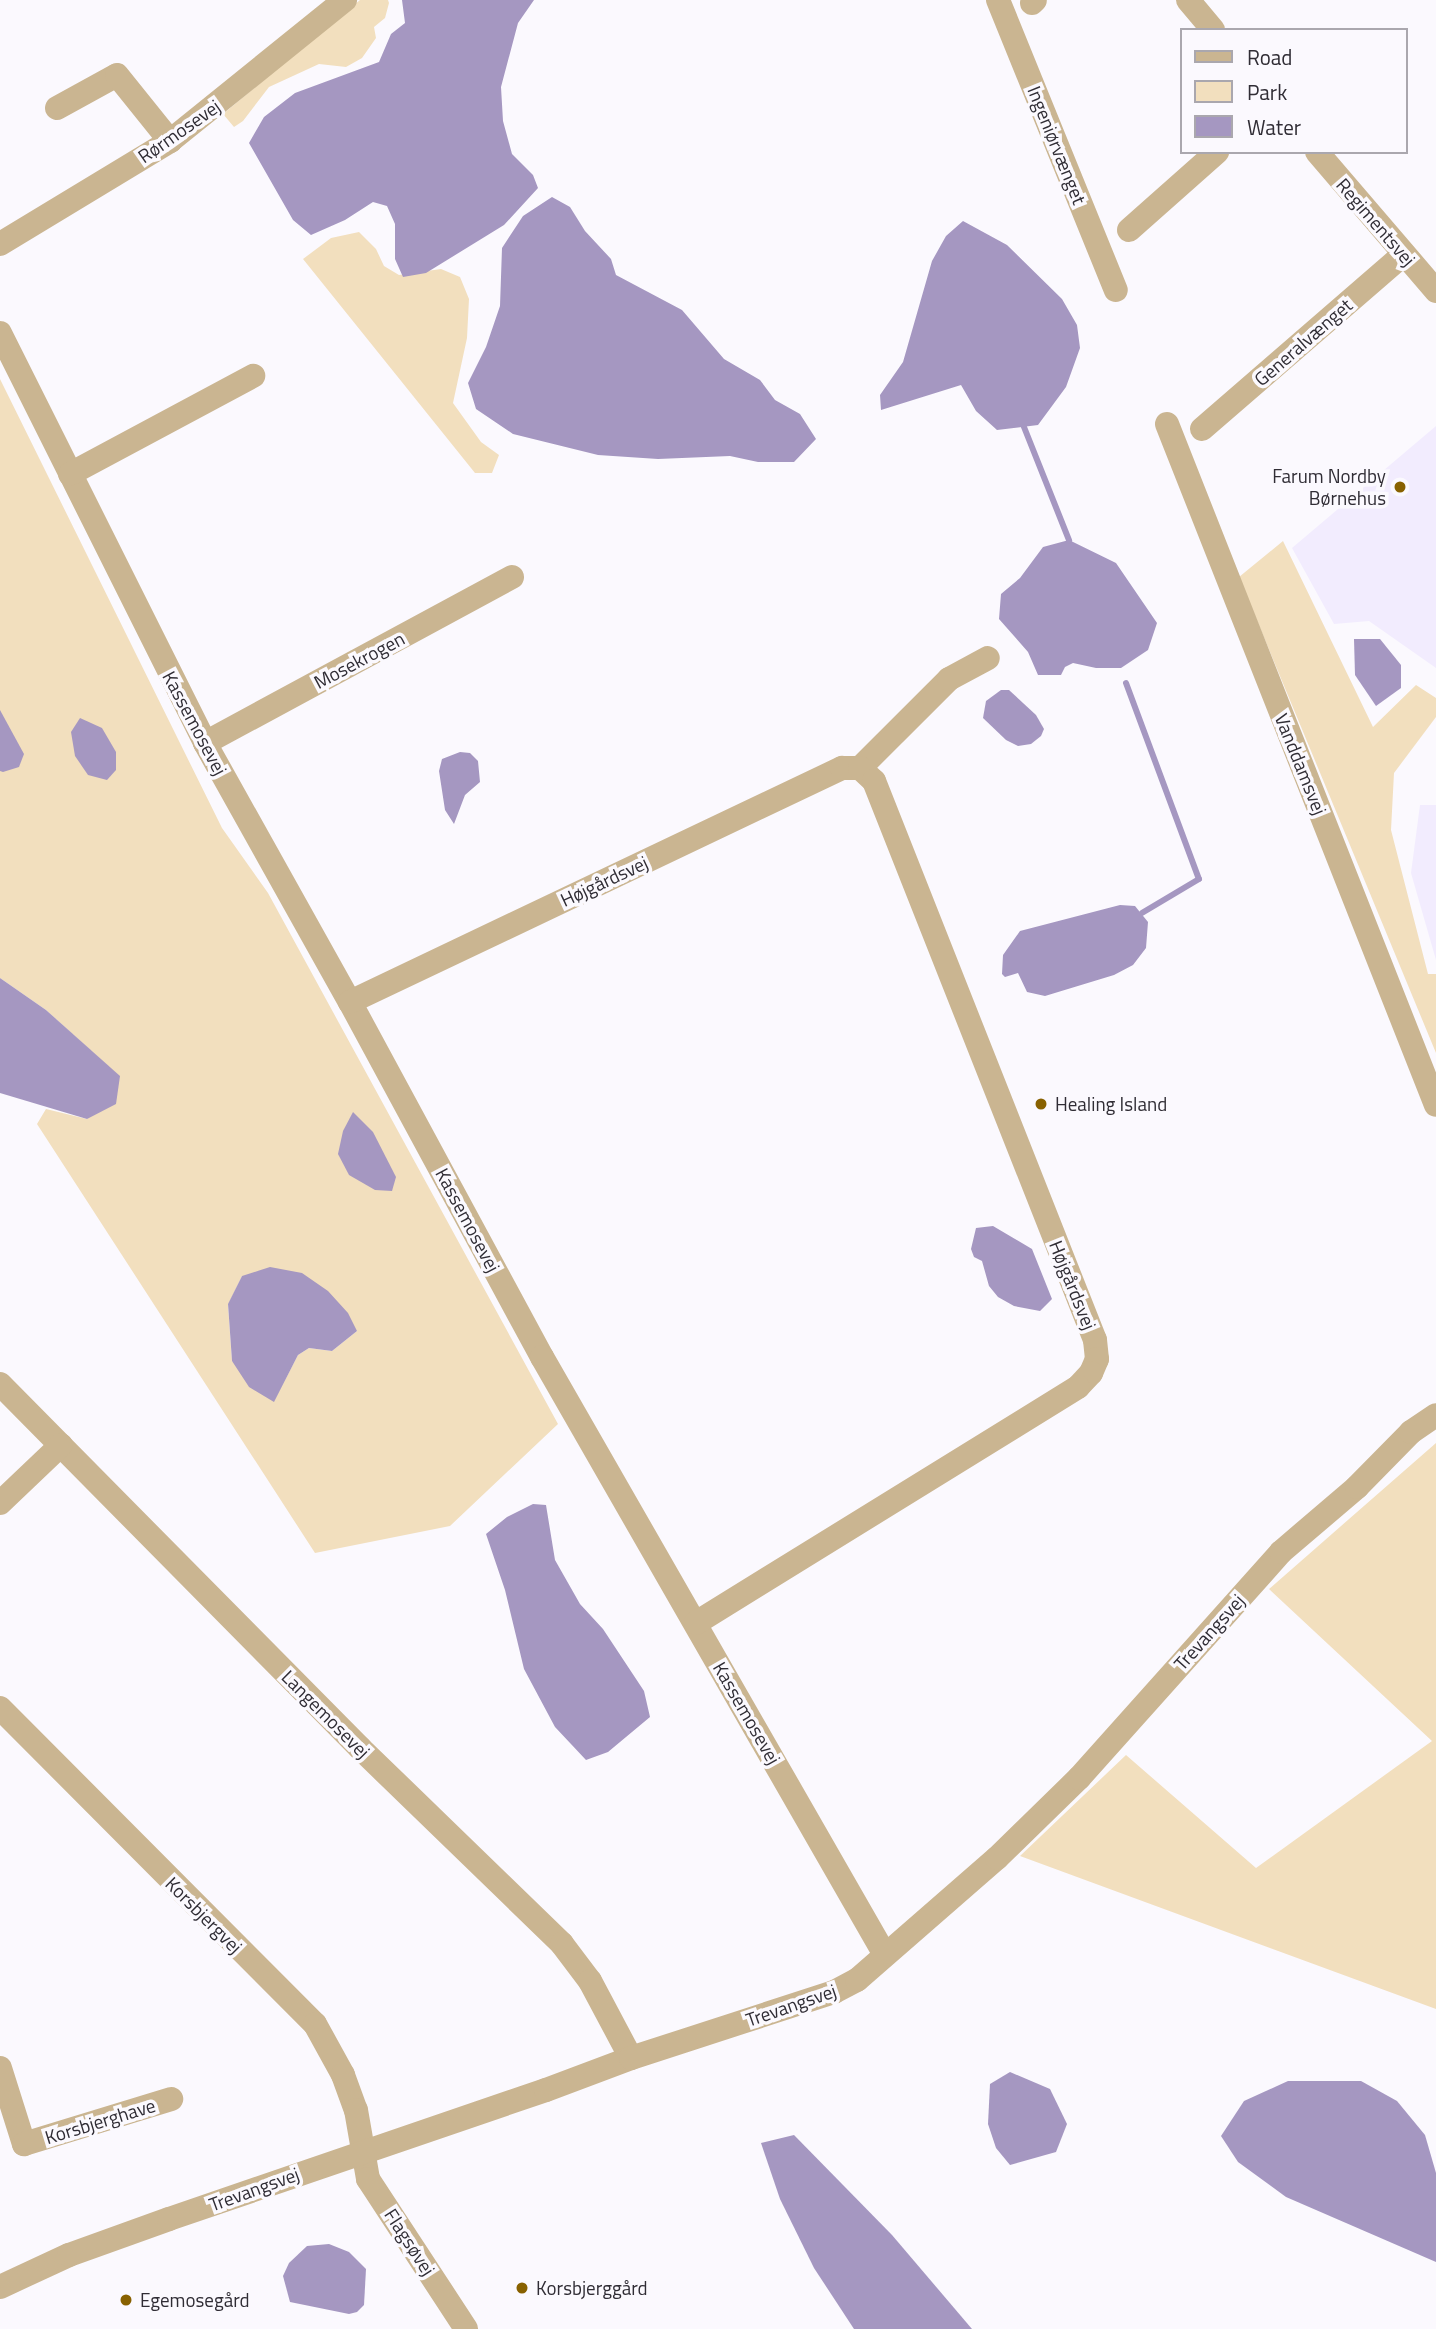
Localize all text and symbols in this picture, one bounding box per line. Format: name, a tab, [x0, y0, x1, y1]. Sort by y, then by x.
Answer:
legend	[1180, 28, 1408, 154]
text: Road	[1247, 41, 1292, 73]
text: Park	[1247, 76, 1287, 108]
street label: Ingeniørvænget	[1023, 82, 1091, 208]
street label: Rørmosevej	[134, 94, 224, 168]
text: Water	[1247, 111, 1301, 143]
street label: Regimentsvej	[1332, 173, 1420, 271]
street label: Generalvænget	[1249, 293, 1357, 391]
place label: Farum Nordby Børnehus	[1272, 465, 1386, 509]
marker: Farum Nordby Børnehus	[1392, 479, 1408, 495]
street label: Mosekrogen	[310, 627, 408, 693]
street label: Kassemosevej	[158, 667, 232, 779]
street label: Vanddamsvej	[1270, 710, 1332, 818]
street label: Højgårdsvej	[557, 851, 651, 911]
place label: Healing Island	[1055, 1093, 1167, 1115]
marker: Healing Island	[1033, 1096, 1049, 1112]
street label: Kassemosevej	[431, 1164, 505, 1276]
street label: Højgårdsvej	[1045, 1237, 1101, 1333]
street label: Trevangsvej	[1169, 1589, 1249, 1675]
street label: Kassemosevej	[708, 1658, 786, 1768]
street label: Langemosevej	[277, 1665, 375, 1763]
street label: Korsbjergvej	[161, 1872, 247, 1958]
street label: Trevangsvej	[743, 1979, 839, 2031]
street label: Korsbjerghave	[42, 2093, 158, 2149]
street label: Trevangsvej	[206, 2162, 302, 2216]
street label: Flagsøvej	[380, 2204, 440, 2280]
place label: Korsbjerggård	[536, 2277, 648, 2299]
marker: Korsbjerggård	[514, 2280, 530, 2296]
place label: Egemosegård	[140, 2289, 250, 2311]
marker: Egemosegård	[118, 2292, 134, 2308]

